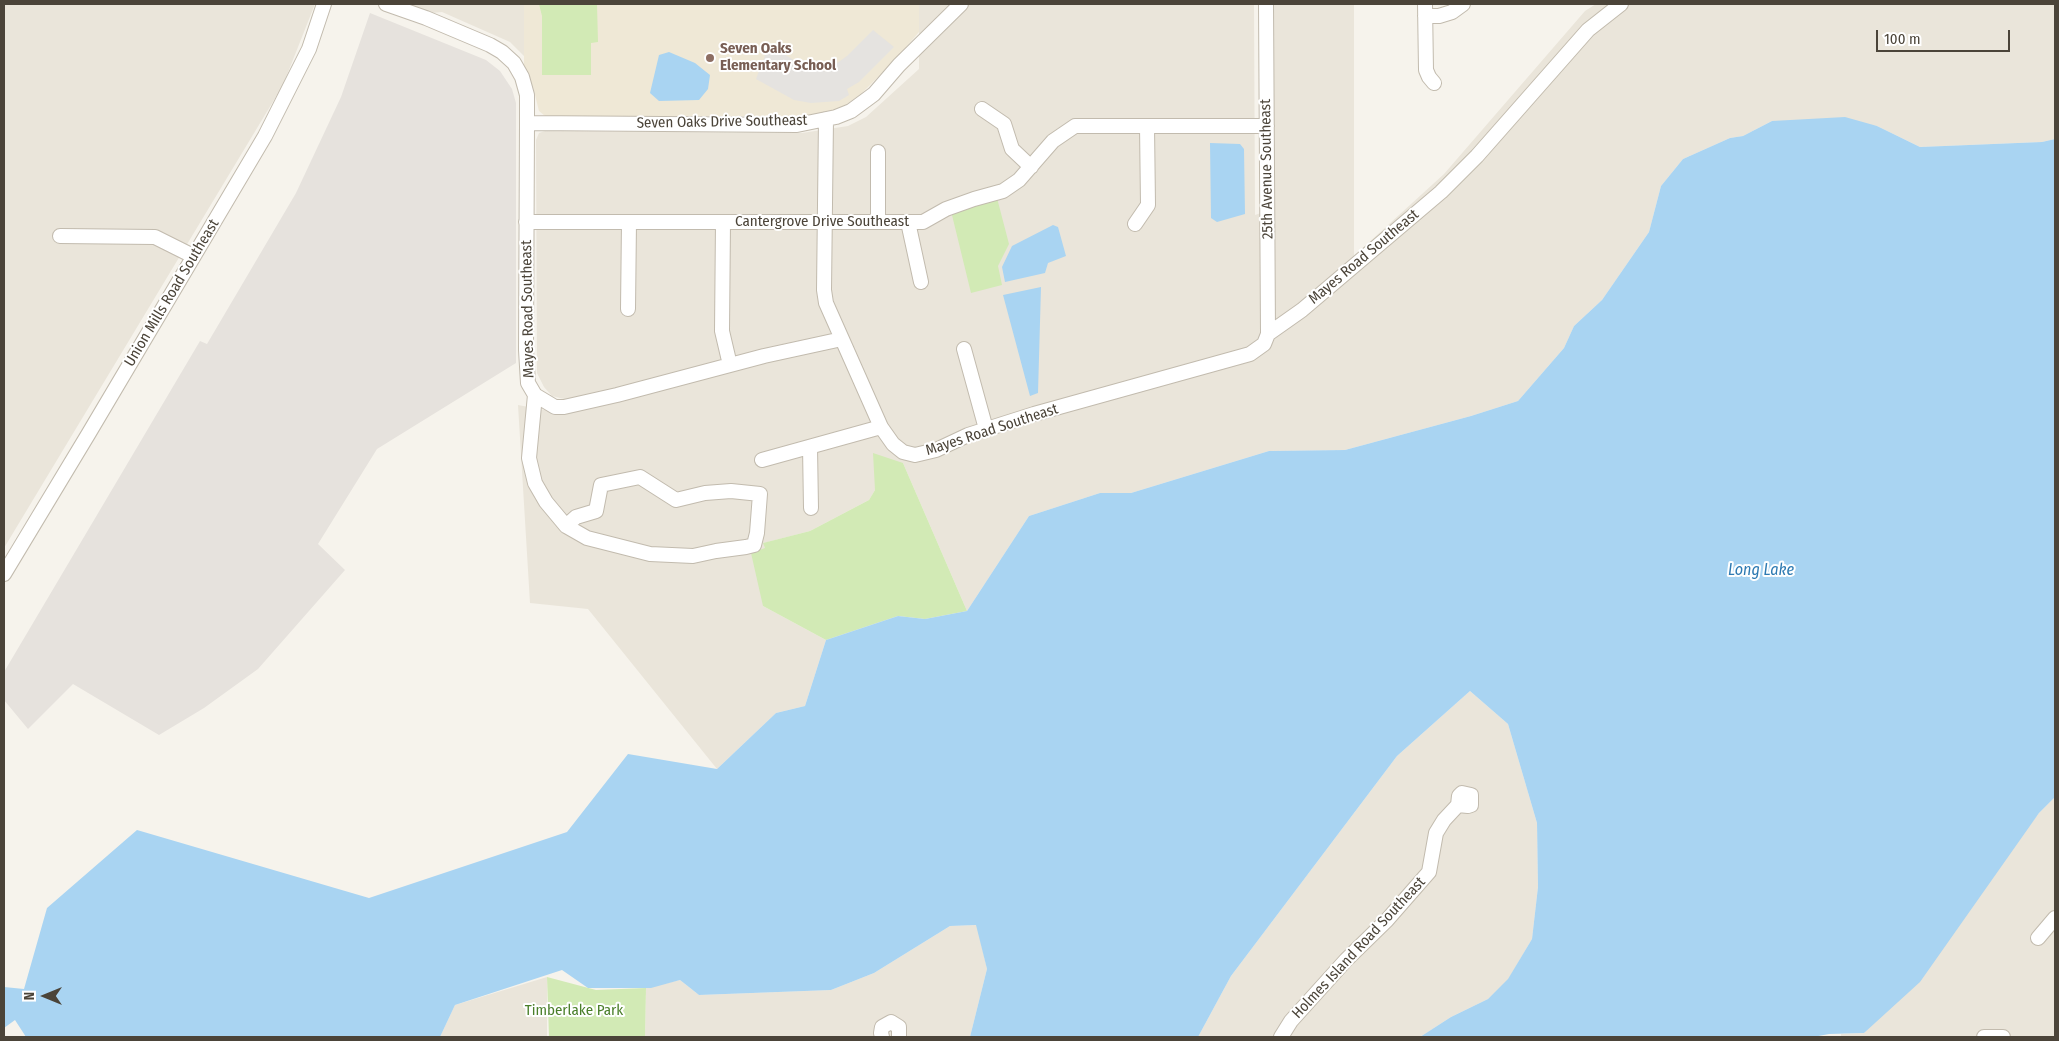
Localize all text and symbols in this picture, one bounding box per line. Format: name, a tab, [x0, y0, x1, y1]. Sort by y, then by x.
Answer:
scale bar	[1879, 20, 2013, 52]
text: 100 m	[1884, 30, 1921, 48]
place label: Seven Oaks Elementary School	[720, 40, 836, 75]
marker: Seven Oaks Elementary School	[704, 52, 716, 64]
street label: 25th Avenue Southeast	[1257, 99, 1277, 239]
street label: Seven Oaks Drive Southeast	[636, 112, 808, 132]
street label: Mayes Road Southeast	[1305, 206, 1423, 308]
street label: Cantergrove Drive Southeast	[735, 213, 909, 231]
street label: Union Mills Road Southeast	[121, 216, 223, 370]
street label: Mayes Road Southeast	[518, 240, 538, 378]
street label: Mayes Road Southeast	[924, 400, 1060, 460]
water label: Long Lake	[1728, 561, 1794, 581]
street label: Holmes Island Road Southeast	[1289, 873, 1429, 1023]
north arrow	[20, 971, 70, 1021]
text: N	[21, 992, 38, 1000]
park label: Timberlake Park	[525, 1002, 623, 1020]

